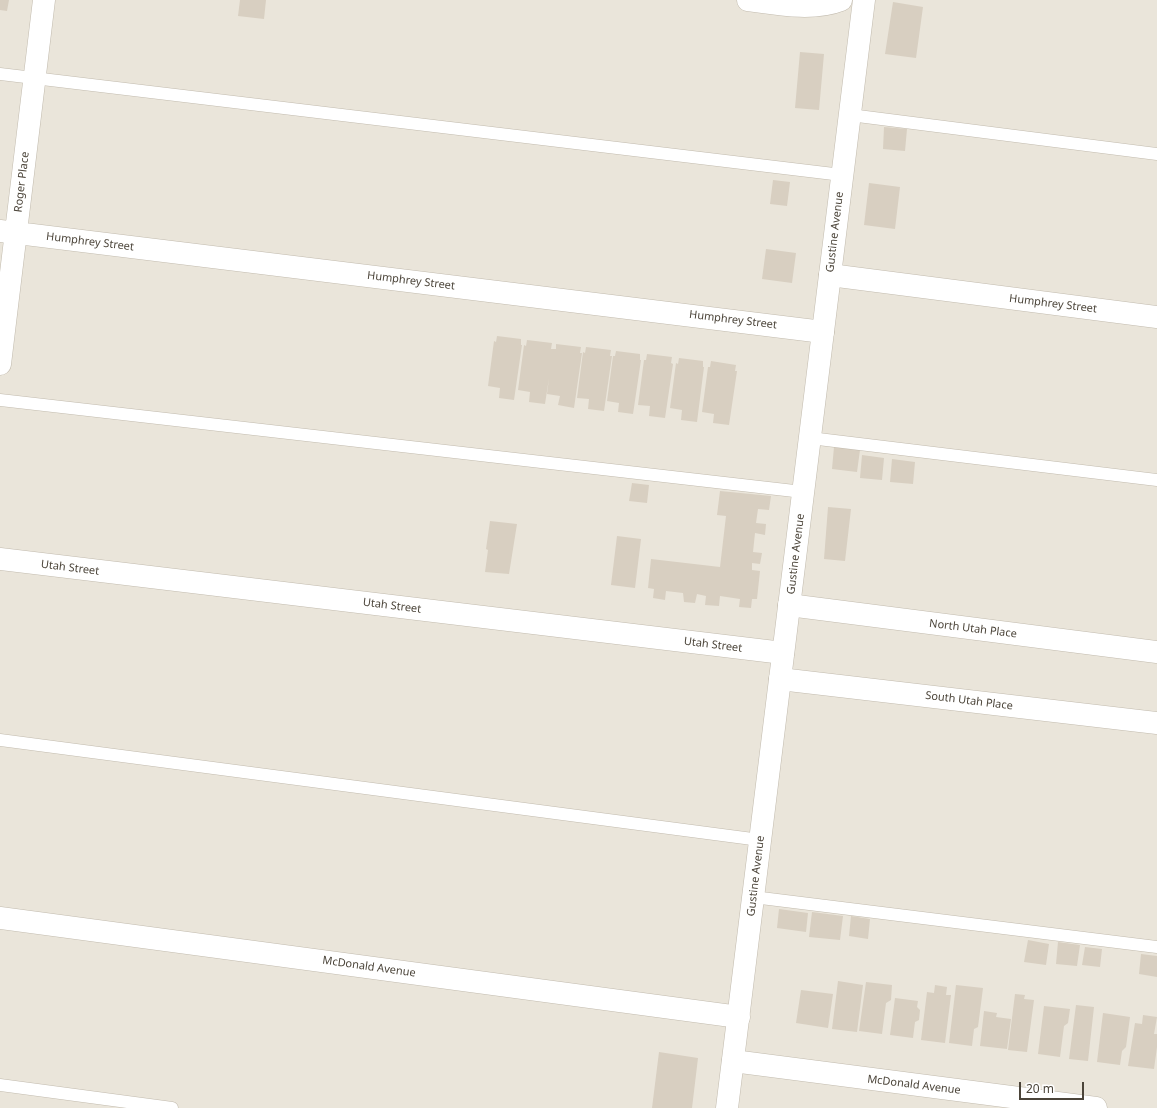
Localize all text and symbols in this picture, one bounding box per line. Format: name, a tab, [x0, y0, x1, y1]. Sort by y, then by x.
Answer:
street label: Roger Place	[12, 151, 32, 213]
street label: Gustine Avenue	[823, 191, 847, 273]
street label: Humphrey Street	[45, 230, 135, 254]
street label: Humphrey Street	[366, 269, 456, 293]
street label: Humphrey Street	[1008, 292, 1098, 316]
street label: Humphrey Street	[688, 308, 778, 332]
street label: Gustine Avenue	[784, 513, 808, 595]
street label: Utah Street	[40, 558, 100, 578]
street label: Utah Street	[362, 596, 422, 616]
street label: North Utah Place	[928, 617, 1018, 641]
street label: Utah Street	[683, 635, 743, 655]
street label: South Utah Place	[924, 689, 1014, 713]
street label: Gustine Avenue	[744, 835, 768, 917]
street label: McDonald Avenue	[322, 954, 416, 980]
street label: McDonald Avenue	[867, 1073, 961, 1097]
scale bar	[1021, 1074, 1086, 1100]
text: 20 m	[1026, 1080, 1054, 1097]

